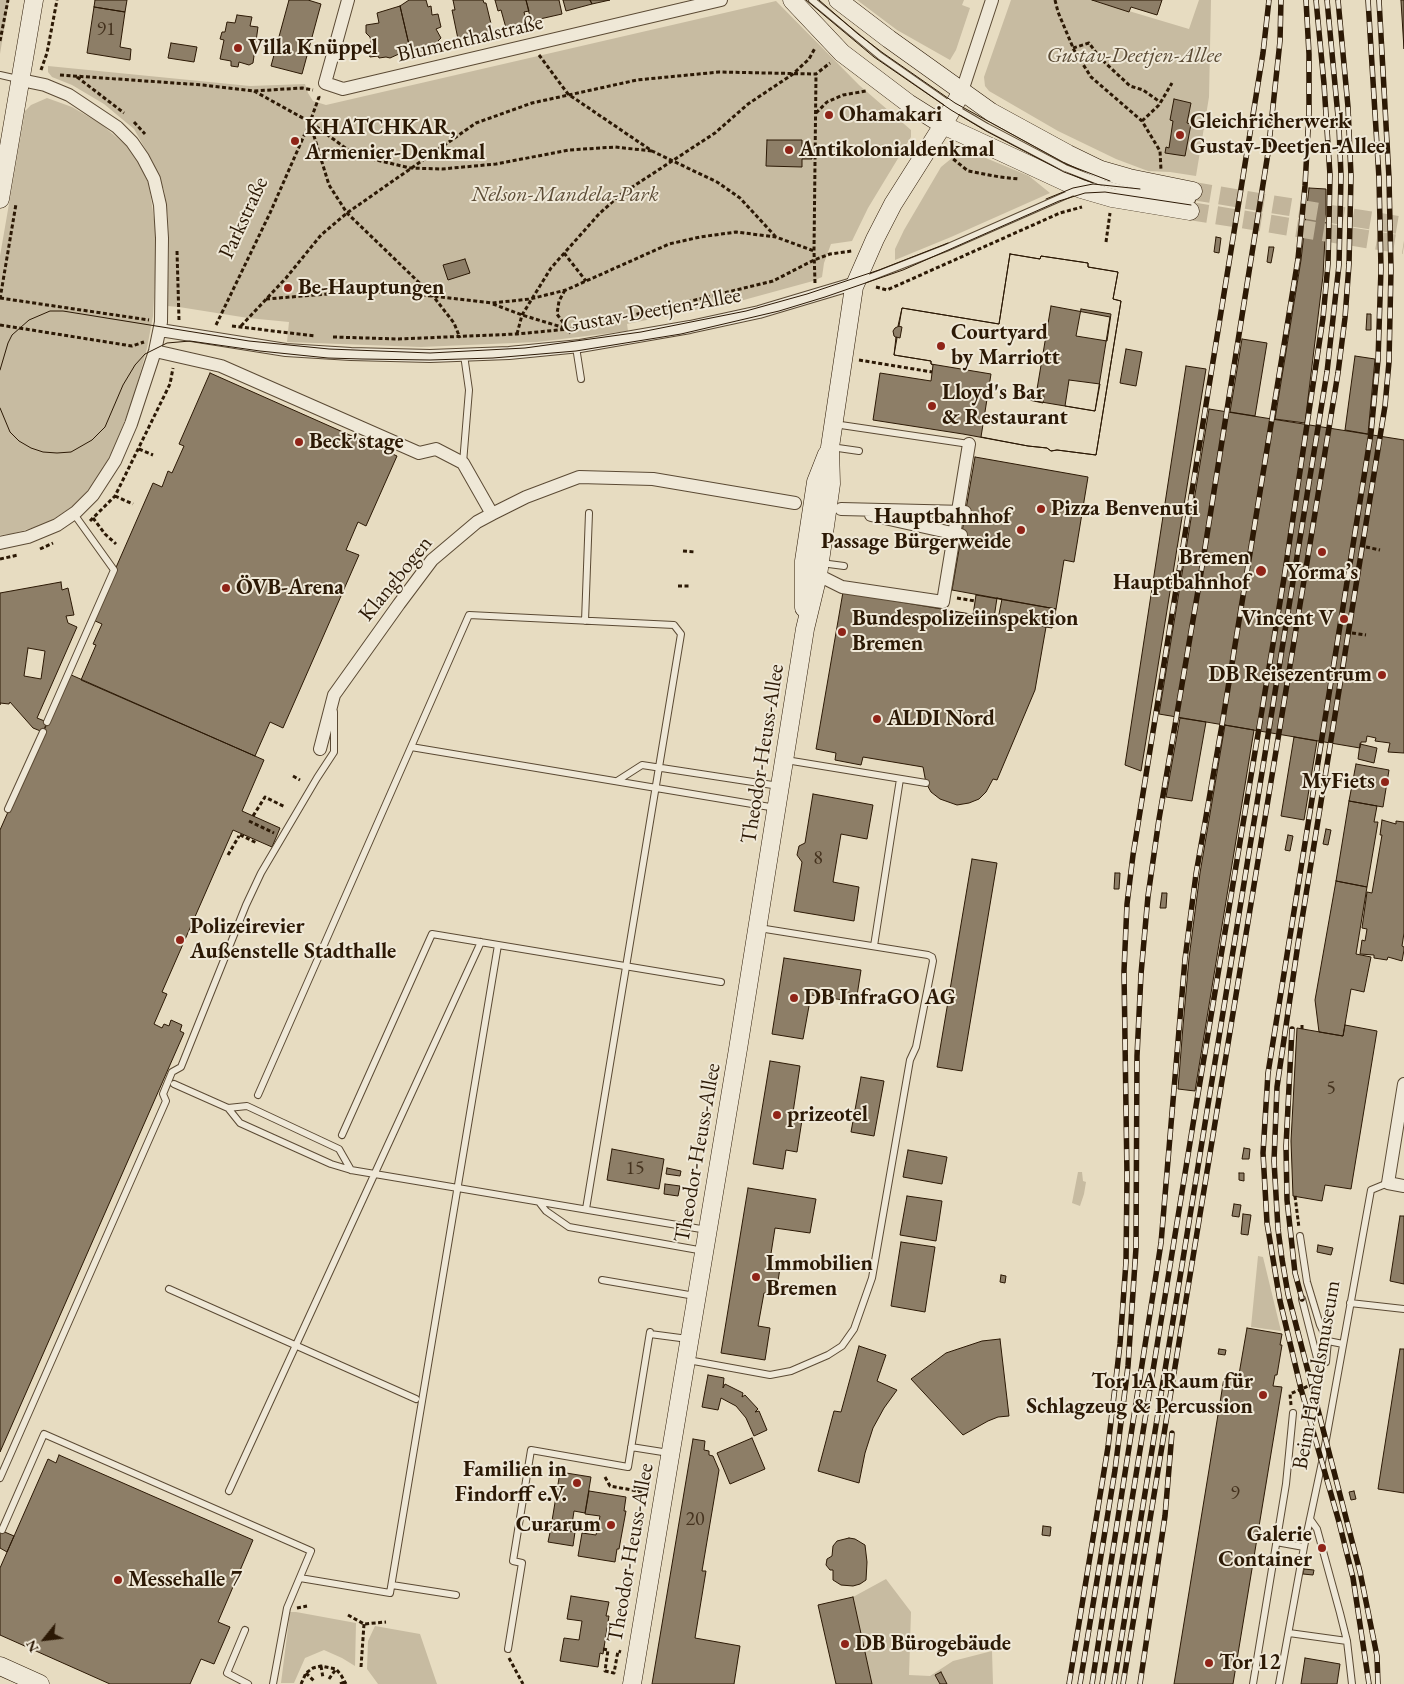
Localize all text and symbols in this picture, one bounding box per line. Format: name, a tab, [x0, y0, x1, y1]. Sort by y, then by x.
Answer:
street label: Blumenthalstraße	[394, 9, 546, 69]
house number: 91	[96, 18, 116, 42]
place label: Villa Knüppel	[248, 35, 378, 61]
marker: Villa Knüppel	[232, 42, 244, 54]
park label: Gustav-Deetjen-Allee	[1047, 43, 1221, 69]
place label: Ohamakari	[839, 102, 942, 128]
marker: Ohamakari	[823, 109, 835, 121]
place label: Gleichricherwerk Gustav-Deetjen-Allee	[1190, 109, 1385, 160]
place label: KHATCHKAR, Armenier-Denkmal	[305, 115, 485, 166]
marker: Gleichricherwerk Gustav-Deetjen-Allee	[1174, 129, 1186, 141]
marker: KHATCHKAR, Armenier-Denkmal	[289, 135, 301, 147]
place label: Antikolonialdenkmal	[799, 137, 995, 163]
marker: Antikolonialdenkmal	[783, 144, 795, 156]
street label: Parkstraße	[214, 173, 274, 263]
park label: Nelson-Mandela-Park	[471, 182, 659, 208]
place label: Be-Hauptungen	[298, 275, 444, 301]
marker: Be-Hauptungen	[282, 282, 294, 294]
street label: Gustav-Deetjen-Allee	[561, 282, 743, 340]
place label: Courtyard by Marriott	[951, 320, 1060, 372]
marker: Courtyard by Marriott	[935, 340, 947, 352]
place label: Lloyd's Bar & Restaurant	[942, 380, 1068, 432]
marker: Lloyd's Bar & Restaurant	[926, 400, 938, 412]
place label: Beck'stage	[309, 429, 404, 455]
marker: Beck'stage	[293, 436, 305, 448]
place label: Pizza Benvenuti	[1051, 496, 1199, 522]
marker: Pizza Benvenuti	[1035, 503, 1047, 515]
place label: Hauptbahnhof Passage Bürgerweide	[821, 504, 1011, 556]
marker: Hauptbahnhof Passage Bürgerweide	[1015, 524, 1027, 536]
street label: Klangbogen	[354, 531, 438, 627]
place label: Bremen Hauptbahnhof	[1113, 545, 1250, 596]
marker: Yorma’s	[1316, 546, 1328, 558]
place label: Yorma’s	[1286, 560, 1358, 586]
marker: Bremen Hauptbahnhof	[1254, 564, 1268, 578]
place label: ÖVB-Arena	[236, 575, 344, 601]
marker: ÖVB-Arena	[220, 582, 232, 594]
place label: Bundespolizeiinspektion Bremen	[852, 606, 1079, 658]
place label: Vincent V	[1241, 606, 1334, 632]
marker: Vincent V	[1338, 613, 1350, 625]
marker: Bundespolizeiinspektion Bremen	[836, 626, 848, 638]
street label: Theodor-Heuss-Allee	[736, 662, 790, 846]
place label: DB Reisezentrum	[1209, 662, 1372, 688]
marker: DB Reisezentrum	[1376, 669, 1388, 681]
place label: ALDI Nord	[887, 706, 995, 732]
marker: ALDI Nord	[871, 713, 883, 725]
place label: MyFiets	[1301, 769, 1375, 795]
marker: MyFiets	[1379, 776, 1391, 788]
house number: 8	[813, 847, 823, 871]
place label: Polizeirevier Außenstelle Stadthalle	[190, 914, 396, 966]
marker: Polizeirevier Außenstelle Stadthalle	[174, 934, 186, 946]
place label: DB InfraGO AG	[804, 985, 956, 1011]
marker: DB InfraGO AG	[788, 992, 800, 1004]
street label: Theodor-Heuss-Allee	[669, 1061, 727, 1245]
house number: 5	[1326, 1077, 1336, 1101]
place label: prizeotel	[787, 1102, 868, 1128]
marker: prizeotel	[771, 1109, 783, 1121]
house number: 15	[625, 1157, 645, 1181]
place label: Immobilien Bremen	[766, 1251, 873, 1302]
marker: Immobilien Bremen	[750, 1271, 762, 1283]
street label: Beim Handelsmuseum	[1287, 1278, 1347, 1472]
place label: Tor 1A Raum für Schlagzeug & Percussion	[1026, 1369, 1253, 1420]
marker: Tor 1A Raum für Schlagzeug & Percussion	[1257, 1389, 1269, 1401]
place label: Familien in Findorff e.V.	[455, 1457, 567, 1508]
street label: Theodor-Heuss-Allee	[602, 1461, 660, 1645]
marker: Familien in Findorff e.V.	[571, 1477, 583, 1489]
house number: 9	[1230, 1482, 1240, 1506]
house number: 20	[685, 1508, 705, 1532]
place label: Curarum	[516, 1512, 601, 1538]
marker: Curarum	[605, 1519, 617, 1531]
place label: Galerie Container	[1218, 1522, 1312, 1574]
marker: Galerie Container	[1316, 1542, 1328, 1554]
place label: Messehalle 7	[128, 1567, 242, 1593]
marker: Messehalle 7	[112, 1574, 124, 1586]
north arrow	[20, 1614, 70, 1664]
place label: DB Bürogebäude	[855, 1631, 1011, 1657]
text: N	[21, 1637, 43, 1656]
marker: DB Bürogebäude	[839, 1638, 851, 1650]
place label: Tor 12	[1219, 1650, 1281, 1676]
marker: Tor 12	[1203, 1657, 1215, 1669]

